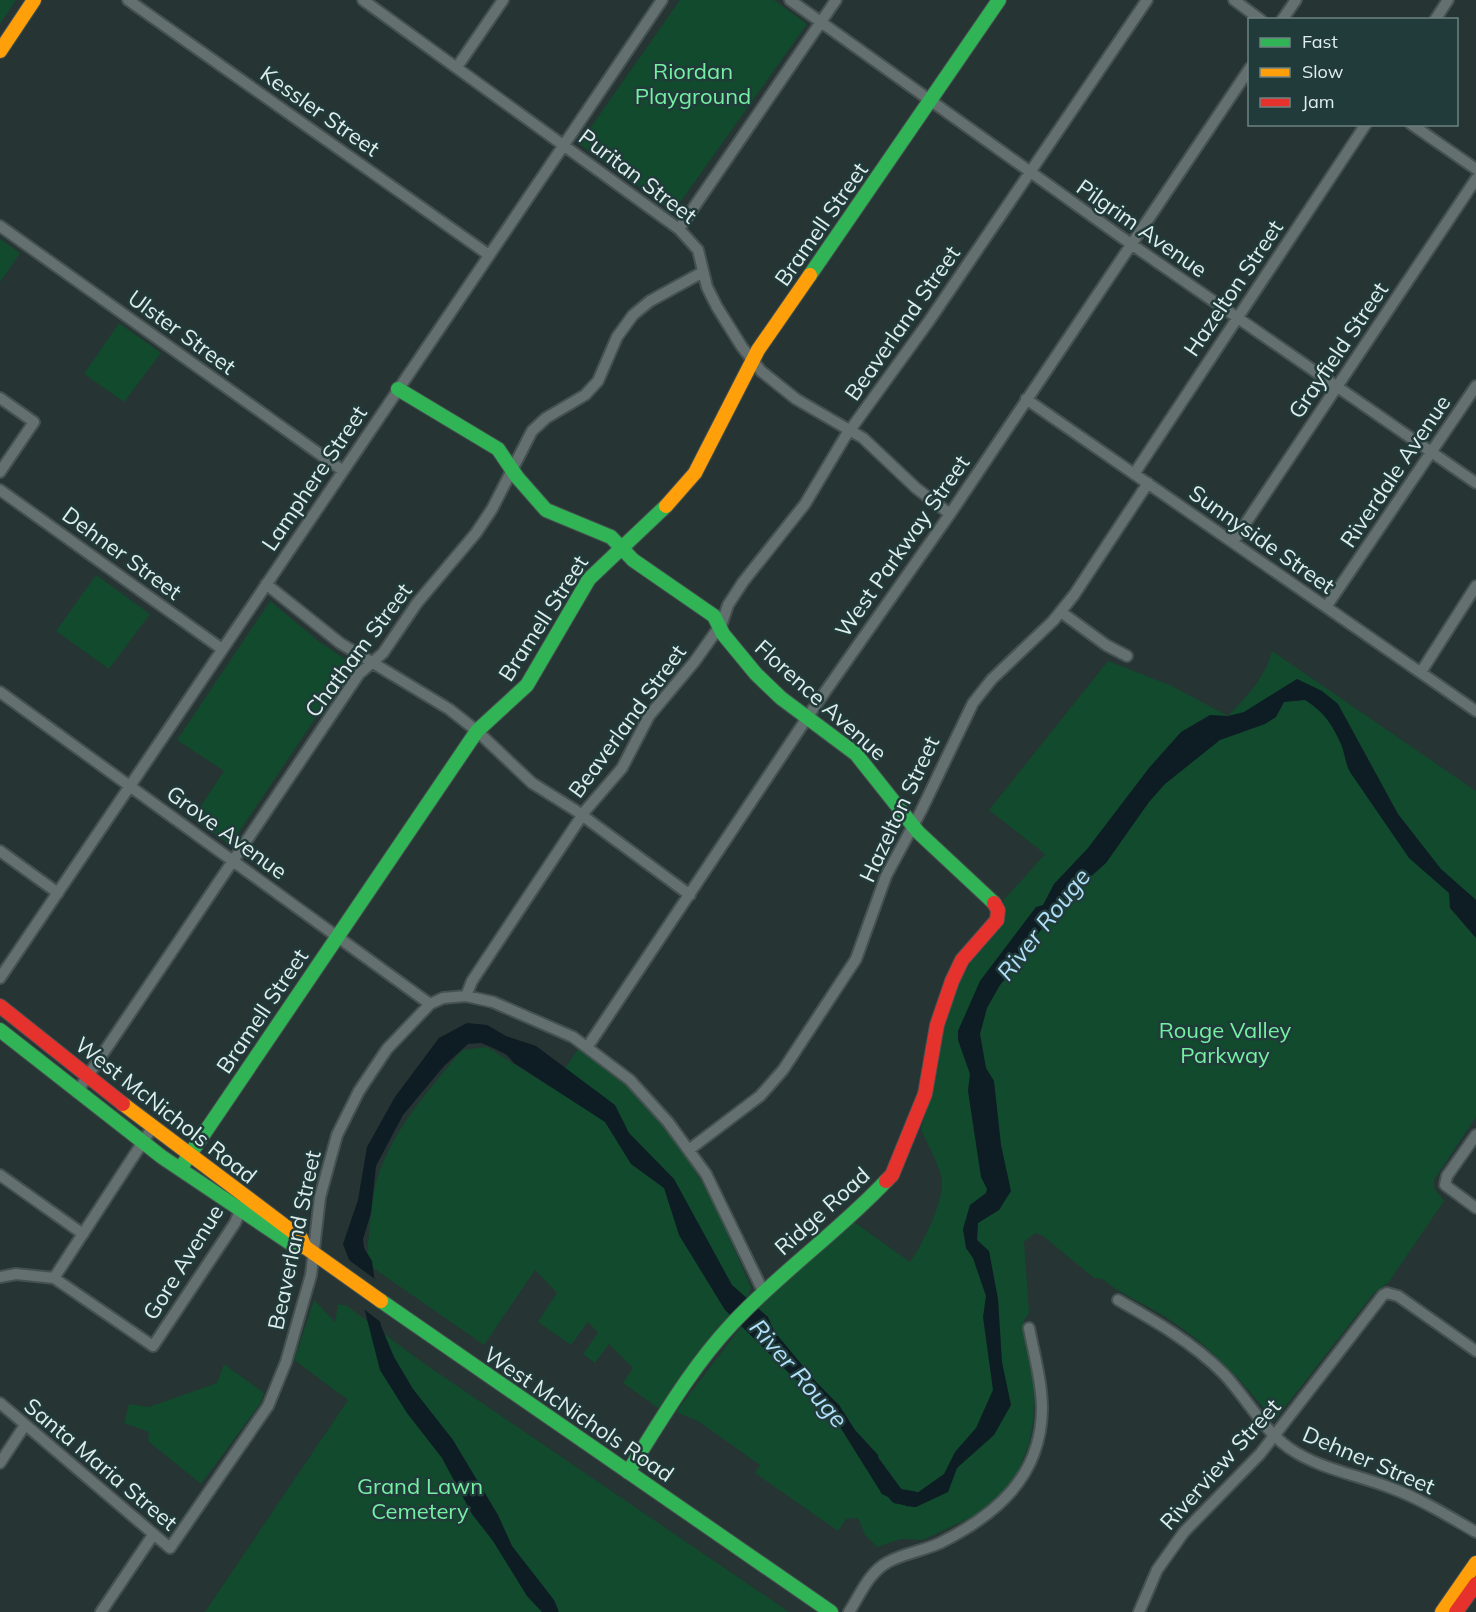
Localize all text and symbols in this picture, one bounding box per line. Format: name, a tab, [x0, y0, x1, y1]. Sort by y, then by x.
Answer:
legend	[1248, 18, 1458, 126]
text: Fast	[1302, 30, 1338, 53]
park label: Riordan Playground	[635, 57, 751, 110]
street label: Kessler Street	[255, 60, 385, 163]
text: Slow	[1302, 60, 1344, 83]
text: Jam	[1302, 90, 1335, 113]
street label: Puritan Street	[573, 123, 703, 230]
street label: Bramell Street	[768, 157, 874, 291]
street label: Pilgrim Avenue	[1071, 173, 1213, 283]
street label: Hazelton Street	[1177, 214, 1289, 361]
street label: Beaverland Street	[838, 240, 966, 406]
street label: Grayfield Street	[1282, 276, 1394, 424]
street label: Ulster Street	[123, 284, 242, 381]
street label: Riverdale Avenue	[1334, 389, 1456, 553]
street label: Lamphere Street	[255, 400, 373, 556]
street label: West Parkway Street	[829, 449, 975, 642]
street label: Sunnyside Street	[1184, 478, 1340, 600]
street label: Dehner Street	[57, 500, 187, 606]
street label: Bramell Street	[492, 550, 594, 686]
street label: Chatham Street	[298, 577, 418, 723]
street label: Florence Avenue	[749, 633, 893, 767]
street label: Beaverland Street	[562, 639, 692, 803]
street label: Hazelton Street	[853, 731, 945, 887]
street label: Grove Avenue	[161, 779, 293, 885]
water label: River Rouge	[990, 862, 1096, 986]
street label: Bramell Street	[210, 943, 314, 1079]
park label: Rouge Valley Parkway	[1159, 1016, 1292, 1069]
street label: West McNichols Road	[70, 1030, 262, 1190]
street label: Beaverland Street	[261, 1147, 327, 1332]
street label: Ridge Road	[769, 1161, 875, 1261]
street label: Gore Avenue	[136, 1199, 230, 1325]
water label: River Rouge	[744, 1312, 854, 1434]
street label: West McNichols Road	[479, 1340, 679, 1488]
street label: Santa Maria Street	[19, 1392, 184, 1536]
street label: Riverview Street	[1154, 1392, 1286, 1535]
street label: Dehner Street	[1299, 1420, 1440, 1500]
park label: Grand Lawn Cemetery	[357, 1472, 483, 1525]

